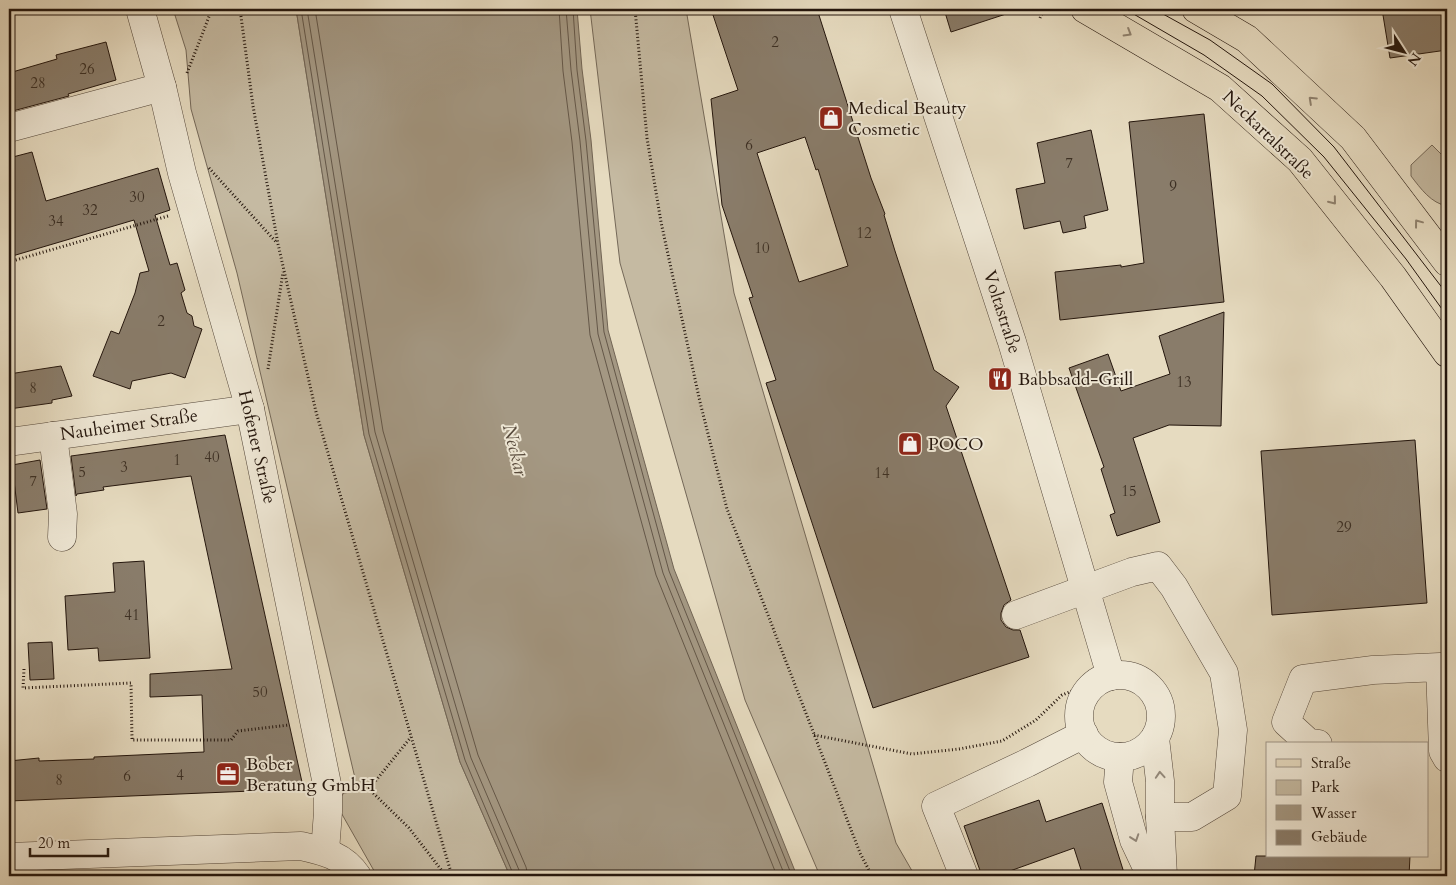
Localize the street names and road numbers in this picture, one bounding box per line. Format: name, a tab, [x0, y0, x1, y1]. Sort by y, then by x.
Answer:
street label: Neckartalstraße	[1217, 85, 1319, 185]
street label: Voltastraße	[977, 267, 1027, 357]
street label: Hofener Straße	[232, 388, 282, 506]
street label: Nauheimer Straße	[58, 403, 200, 447]

